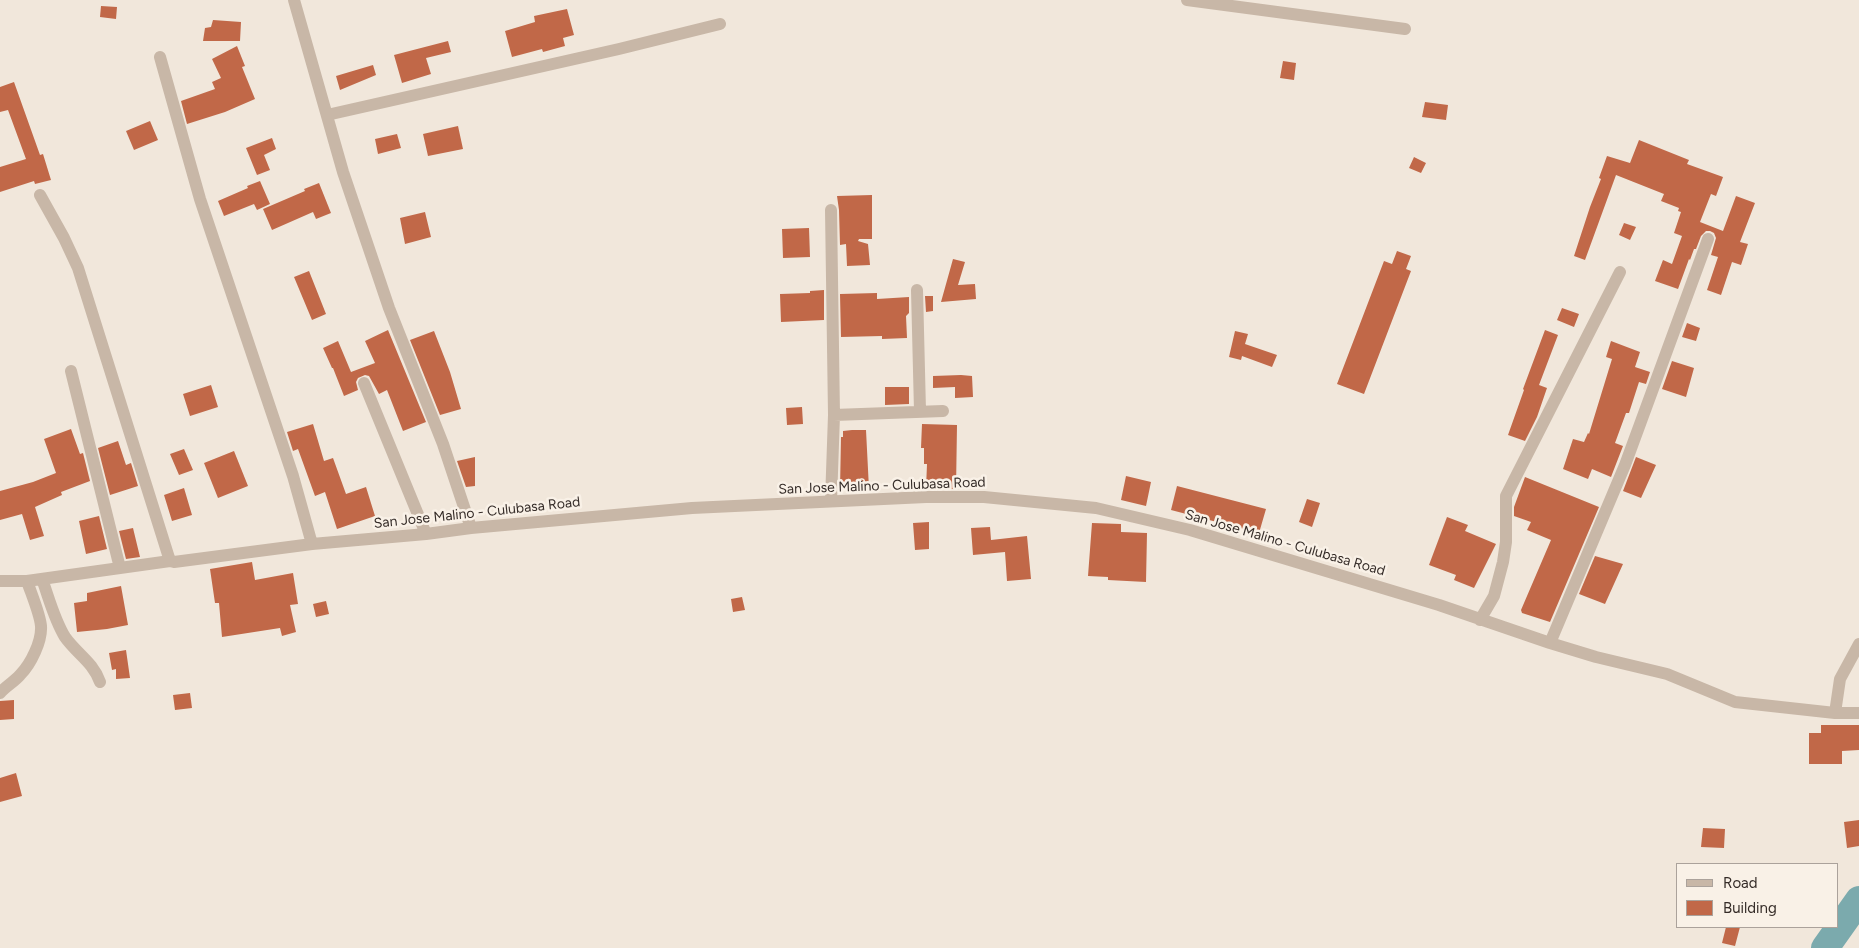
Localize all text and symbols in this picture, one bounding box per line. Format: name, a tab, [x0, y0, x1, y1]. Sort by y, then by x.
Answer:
street label: San Jose Malino - Culubasa Road	[778, 474, 986, 498]
street label: San Jose Malino - Culubasa Road	[373, 494, 581, 532]
street label: San Jose Malino - Culubasa Road	[1183, 506, 1387, 580]
legend	[1676, 863, 1839, 928]
text: Road	[1723, 874, 1758, 892]
text: Building	[1723, 899, 1777, 917]

